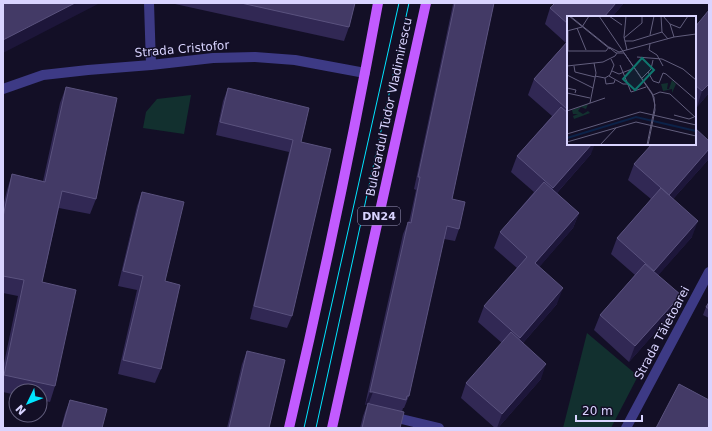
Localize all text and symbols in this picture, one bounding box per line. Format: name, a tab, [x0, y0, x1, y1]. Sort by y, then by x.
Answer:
street label: Bulevardul Tudor Vladimirescu	[363, 16, 415, 198]
inset map	[567, 16, 696, 145]
street label: Strada Cristofor	[134, 38, 230, 60]
road number: DN24	[358, 207, 400, 225]
street label: Strada Tăietoarei	[632, 284, 692, 382]
north arrow	[8, 383, 48, 423]
scale bar	[576, 397, 642, 423]
text: N	[13, 402, 29, 417]
text: 20 m	[582, 404, 613, 418]

